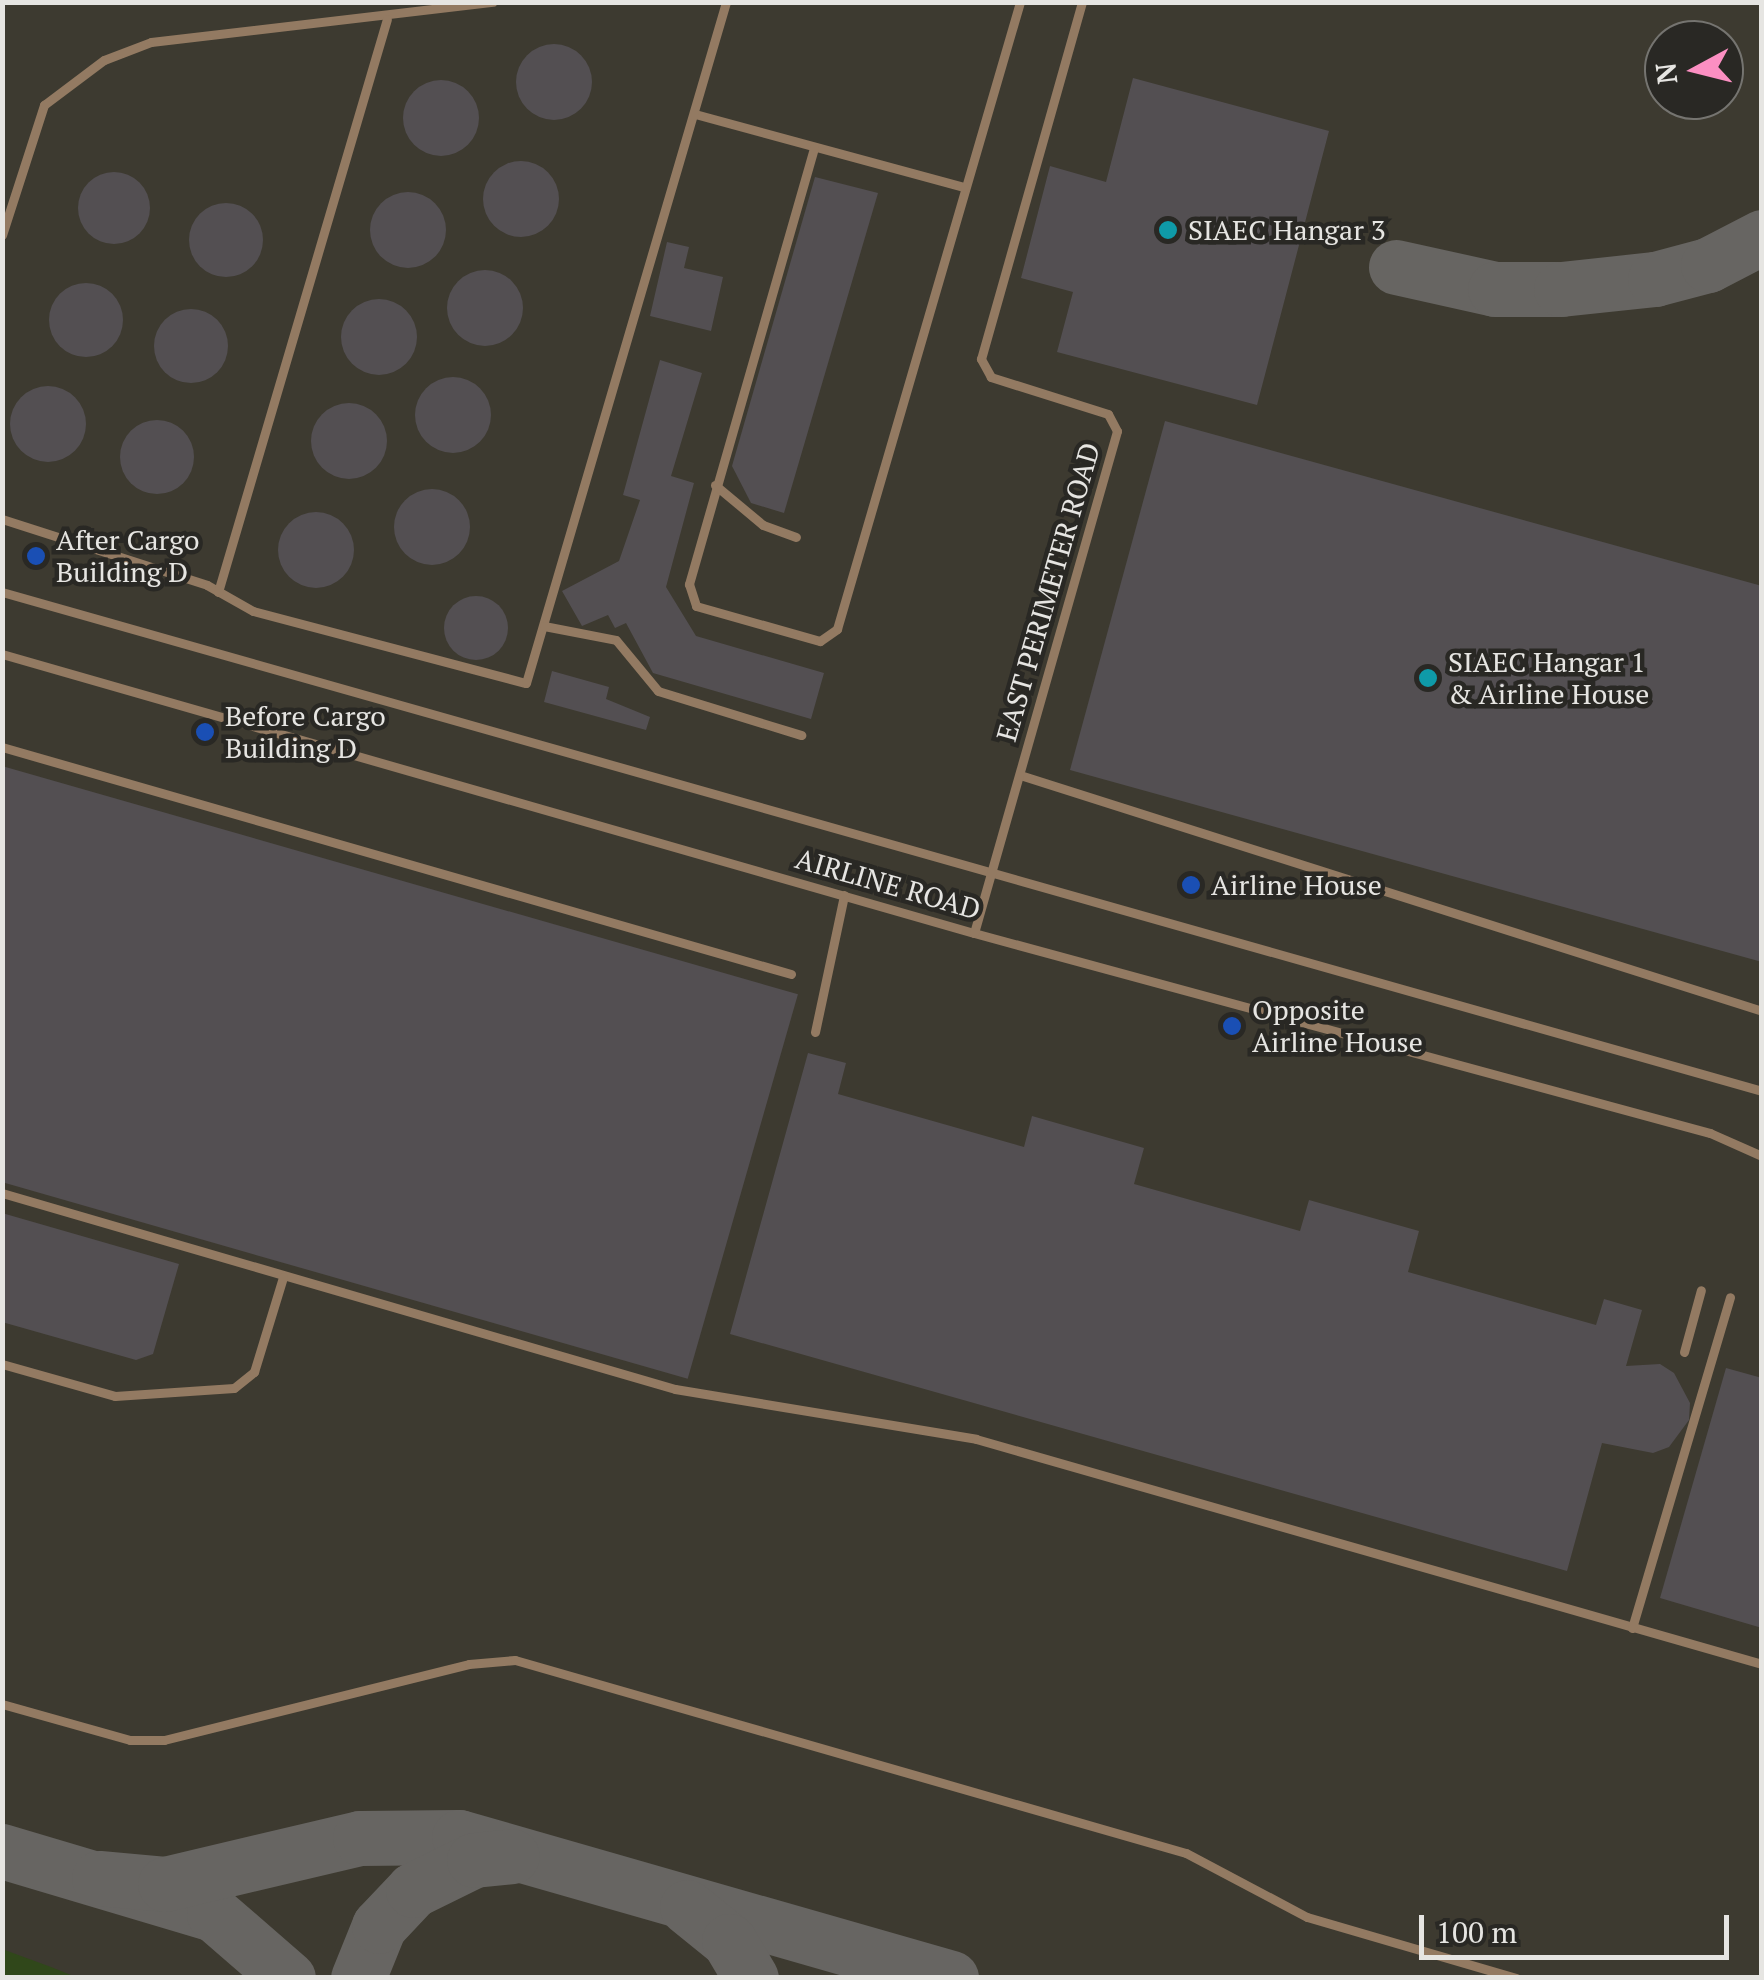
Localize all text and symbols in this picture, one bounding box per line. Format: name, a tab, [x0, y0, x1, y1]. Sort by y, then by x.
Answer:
north arrow	[1644, 20, 1744, 120]
text: N	[1646, 61, 1685, 86]
place label: SIAEC Hangar 3	[1188, 213, 1386, 247]
marker: SIAEC Hangar 3	[1157, 219, 1179, 241]
street label: EAST PERIMETER ROAD	[989, 439, 1107, 745]
place label: After Cargo Building D	[56, 523, 200, 589]
marker: After Cargo Building D	[25, 545, 47, 567]
place label: SIAEC Hangar 1 & Airline House	[1448, 645, 1650, 711]
marker: SIAEC Hangar 1 & Airline House	[1417, 667, 1439, 689]
place label: Before Cargo Building D	[225, 699, 386, 765]
marker: Before Cargo Building D	[194, 721, 216, 743]
street label: AIRLINE ROAD	[792, 842, 984, 926]
place label: Airline House	[1211, 868, 1382, 902]
marker: Airline House	[1180, 874, 1202, 896]
place label: Opposite Airline House	[1252, 993, 1423, 1059]
marker: Opposite Airline House	[1221, 1015, 1243, 1037]
scale bar	[1424, 1895, 1734, 1957]
text: 100 m	[1436, 1912, 1517, 1952]

